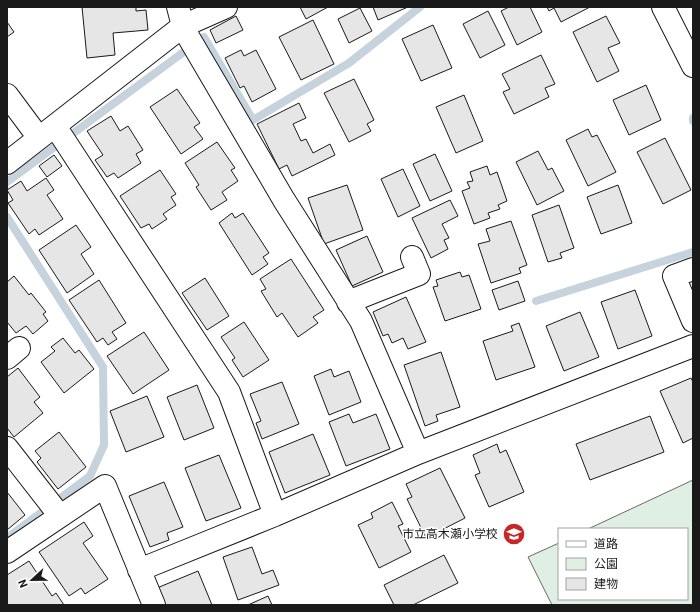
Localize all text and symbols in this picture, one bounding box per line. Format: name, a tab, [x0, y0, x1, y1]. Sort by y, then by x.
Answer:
school or university icon: 市立高木瀬小学校	[501, 521, 527, 547]
place label: 市立高木瀬小学校	[402, 527, 498, 541]
legend	[558, 528, 688, 600]
text: 道路	[594, 537, 618, 551]
text: 公園	[594, 557, 618, 571]
north arrow	[12, 560, 52, 600]
text: N	[16, 577, 31, 590]
text: 建物	[594, 577, 618, 591]

